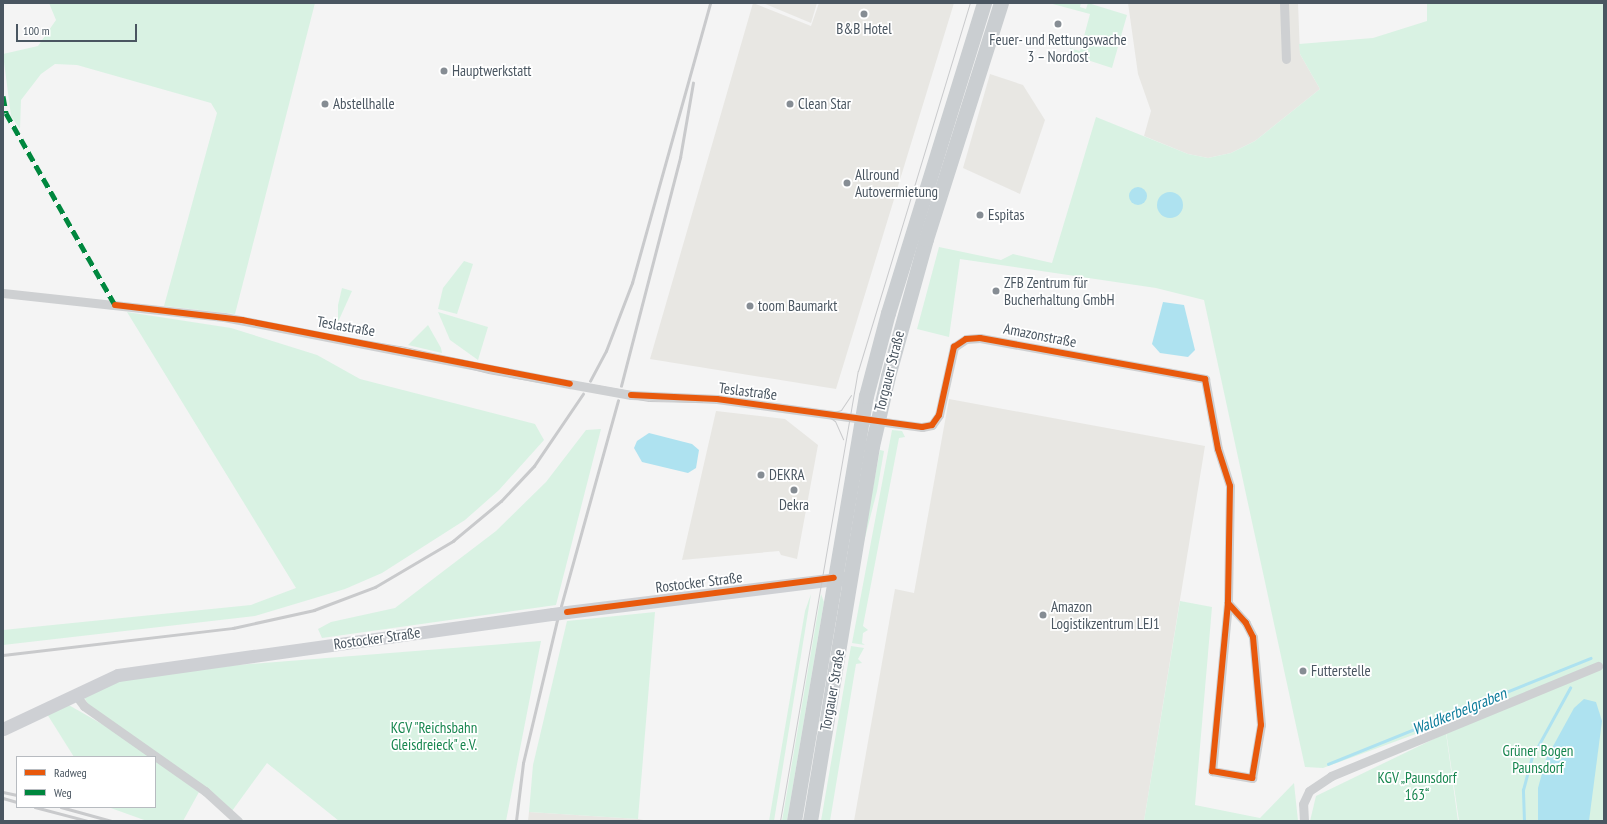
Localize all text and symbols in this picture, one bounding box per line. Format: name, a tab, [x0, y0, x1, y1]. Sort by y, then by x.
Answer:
marker: B&B Hotel	[859, 9, 869, 19]
scale bar	[18, 16, 139, 42]
marker: Feuer- und Rettungswache 3 – Nordost	[1053, 19, 1063, 29]
place label: B&B Hotel	[836, 20, 892, 38]
text: 100 m	[23, 23, 50, 38]
place label: Feuer- und Rettungswache 3 – Nordost	[989, 30, 1127, 65]
place label: Hauptwerkstatt	[452, 62, 531, 80]
marker: Hauptwerkstatt	[439, 66, 449, 76]
place label: Abstellhalle	[333, 95, 395, 113]
place label: Clean Star	[798, 95, 851, 113]
marker: Abstellhalle	[320, 99, 330, 109]
marker: Clean Star	[785, 99, 795, 109]
place label: Allround Autovermietung	[855, 165, 938, 200]
marker: Allround Autovermietung	[842, 178, 852, 188]
place label: Espitas	[988, 206, 1024, 224]
marker: Espitas	[975, 210, 985, 220]
place label: ZFB Zentrum für Bucherhaltung GmbH	[1004, 273, 1114, 308]
marker: ZFB Zentrum für Bucherhaltung GmbH	[991, 286, 1001, 296]
place label: toom Baumarkt	[758, 297, 837, 315]
marker: toom Baumarkt	[745, 301, 755, 311]
street label: Teslastraße	[316, 312, 376, 340]
street label: Amazonstraße	[1002, 319, 1078, 351]
street label: Torgauer Straße	[870, 329, 908, 413]
street label: Teslastraße	[718, 378, 778, 404]
place label: DEKRA	[769, 466, 805, 484]
marker: DEKRA	[756, 470, 766, 480]
marker: Dekra	[789, 485, 799, 495]
place label: Dekra	[779, 496, 809, 514]
street label: Rostocker Straße	[655, 568, 743, 596]
place label: Amazon Logistikzentrum LEJ1	[1051, 597, 1160, 632]
marker: Amazon Logistikzentrum LEJ1	[1038, 610, 1048, 620]
street label: Rostocker Straße	[333, 623, 421, 653]
street label: Torgauer Straße	[816, 648, 848, 732]
place label: Futterstelle	[1311, 662, 1371, 680]
marker: Futterstelle	[1298, 666, 1308, 676]
water label: Waldkerbelgraben	[1409, 683, 1509, 739]
park label: KGV "Reichsbahn Gleisdreieck" e.V.	[390, 718, 478, 753]
park label: Grüner Bogen Paunsdorf	[1503, 741, 1573, 776]
legend	[16, 756, 156, 808]
text: Radweg	[54, 765, 87, 780]
park label: KGV „Paunsdorf 163“	[1377, 768, 1457, 803]
text: Weg	[54, 785, 72, 800]

